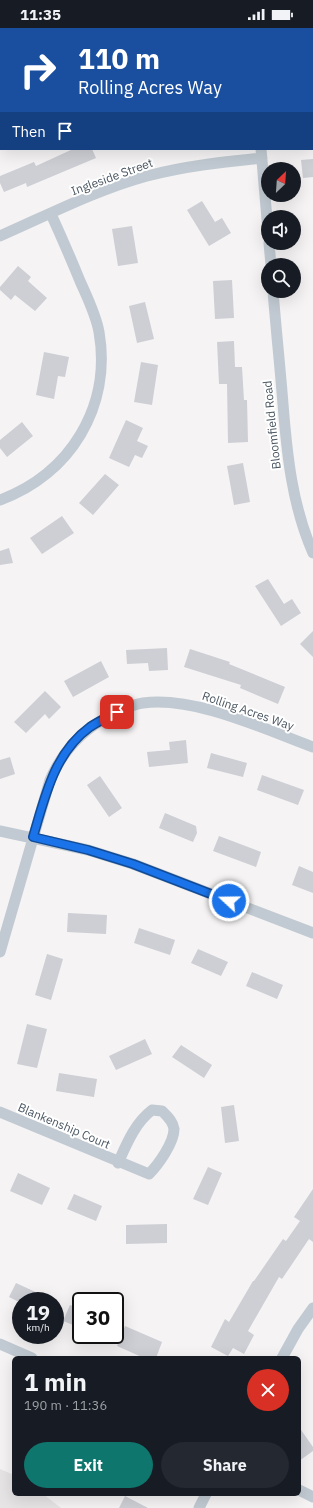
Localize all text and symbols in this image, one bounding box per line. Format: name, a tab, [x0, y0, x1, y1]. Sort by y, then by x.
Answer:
text: 11:35	[20, 5, 61, 24]
text: 110 m	[78, 40, 160, 77]
icon: right	[12, 44, 64, 96]
text: Rolling Acres Way	[78, 76, 222, 99]
icon: arrive	[54, 120, 76, 142]
text: Then	[12, 122, 46, 141]
street label: Ingleside Street	[69, 155, 155, 198]
north arrow	[261, 162, 301, 202]
map controls	[261, 162, 301, 298]
button: sound	[261, 210, 301, 250]
button: search	[261, 258, 301, 298]
street label: Bloomfield Road	[259, 380, 284, 470]
street label: Rolling Acres Way	[200, 688, 296, 733]
pin	[100, 695, 134, 729]
icon: arrive	[106, 701, 128, 723]
position arrow	[208, 880, 250, 922]
street label: Blankenship Court	[16, 1099, 113, 1152]
speed limit sign: 30	[72, 1292, 124, 1344]
text: 19	[26, 1299, 50, 1326]
text: km/h	[26, 1321, 50, 1334]
text: 1 min	[24, 1366, 87, 1398]
button: close	[247, 1369, 289, 1411]
text: 190 m · 11:36	[24, 1397, 107, 1414]
button: Exit	[24, 1442, 153, 1488]
button: Share	[161, 1442, 289, 1488]

